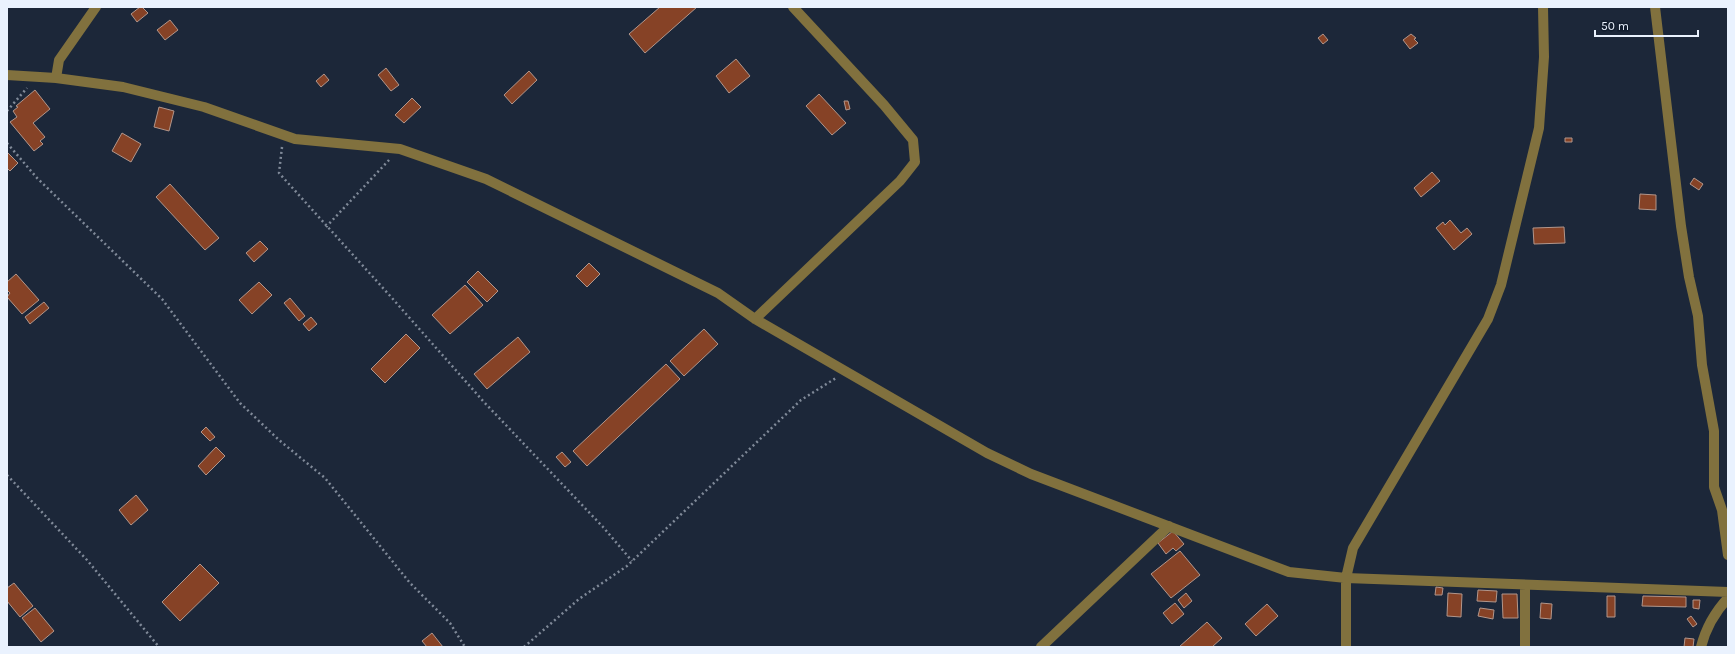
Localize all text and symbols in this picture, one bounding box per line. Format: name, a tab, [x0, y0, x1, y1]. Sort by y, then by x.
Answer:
scale bar	[1595, 12, 1698, 38]
text: 50 m	[1601, 19, 1629, 33]

